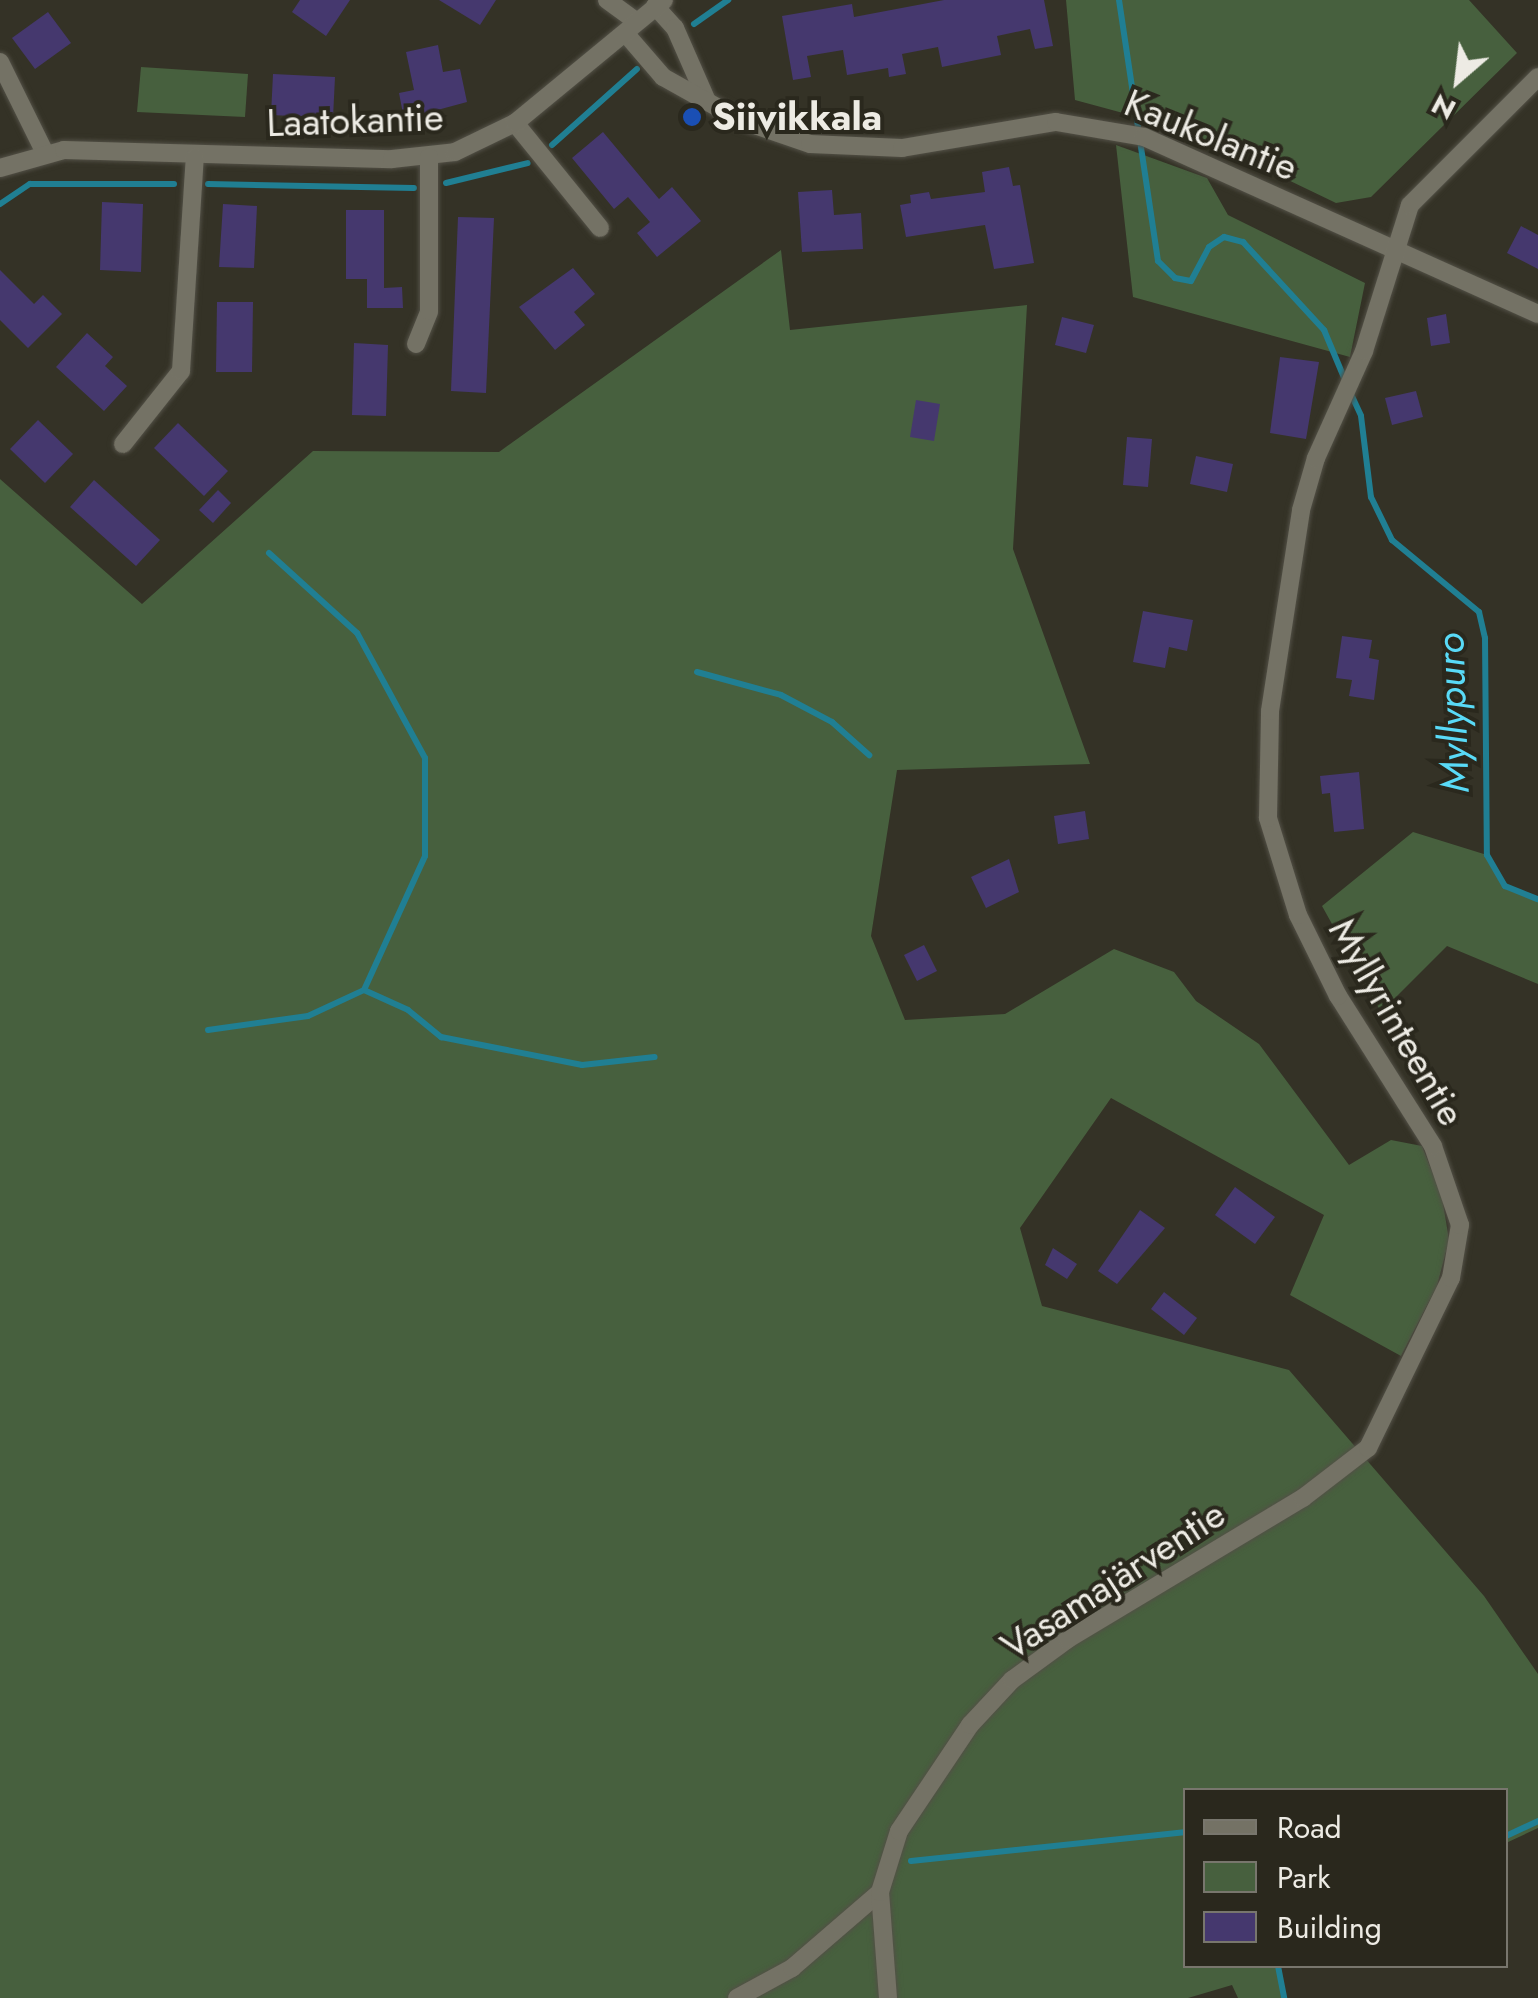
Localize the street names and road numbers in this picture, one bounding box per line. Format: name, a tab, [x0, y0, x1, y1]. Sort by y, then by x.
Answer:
street label: Kaukolantie	[1118, 80, 1304, 190]
street label: Laatokantie	[266, 94, 444, 146]
street label: Myllyrinteentie	[1319, 910, 1475, 1134]
street label: Vasamajärventie	[993, 1491, 1233, 1669]

